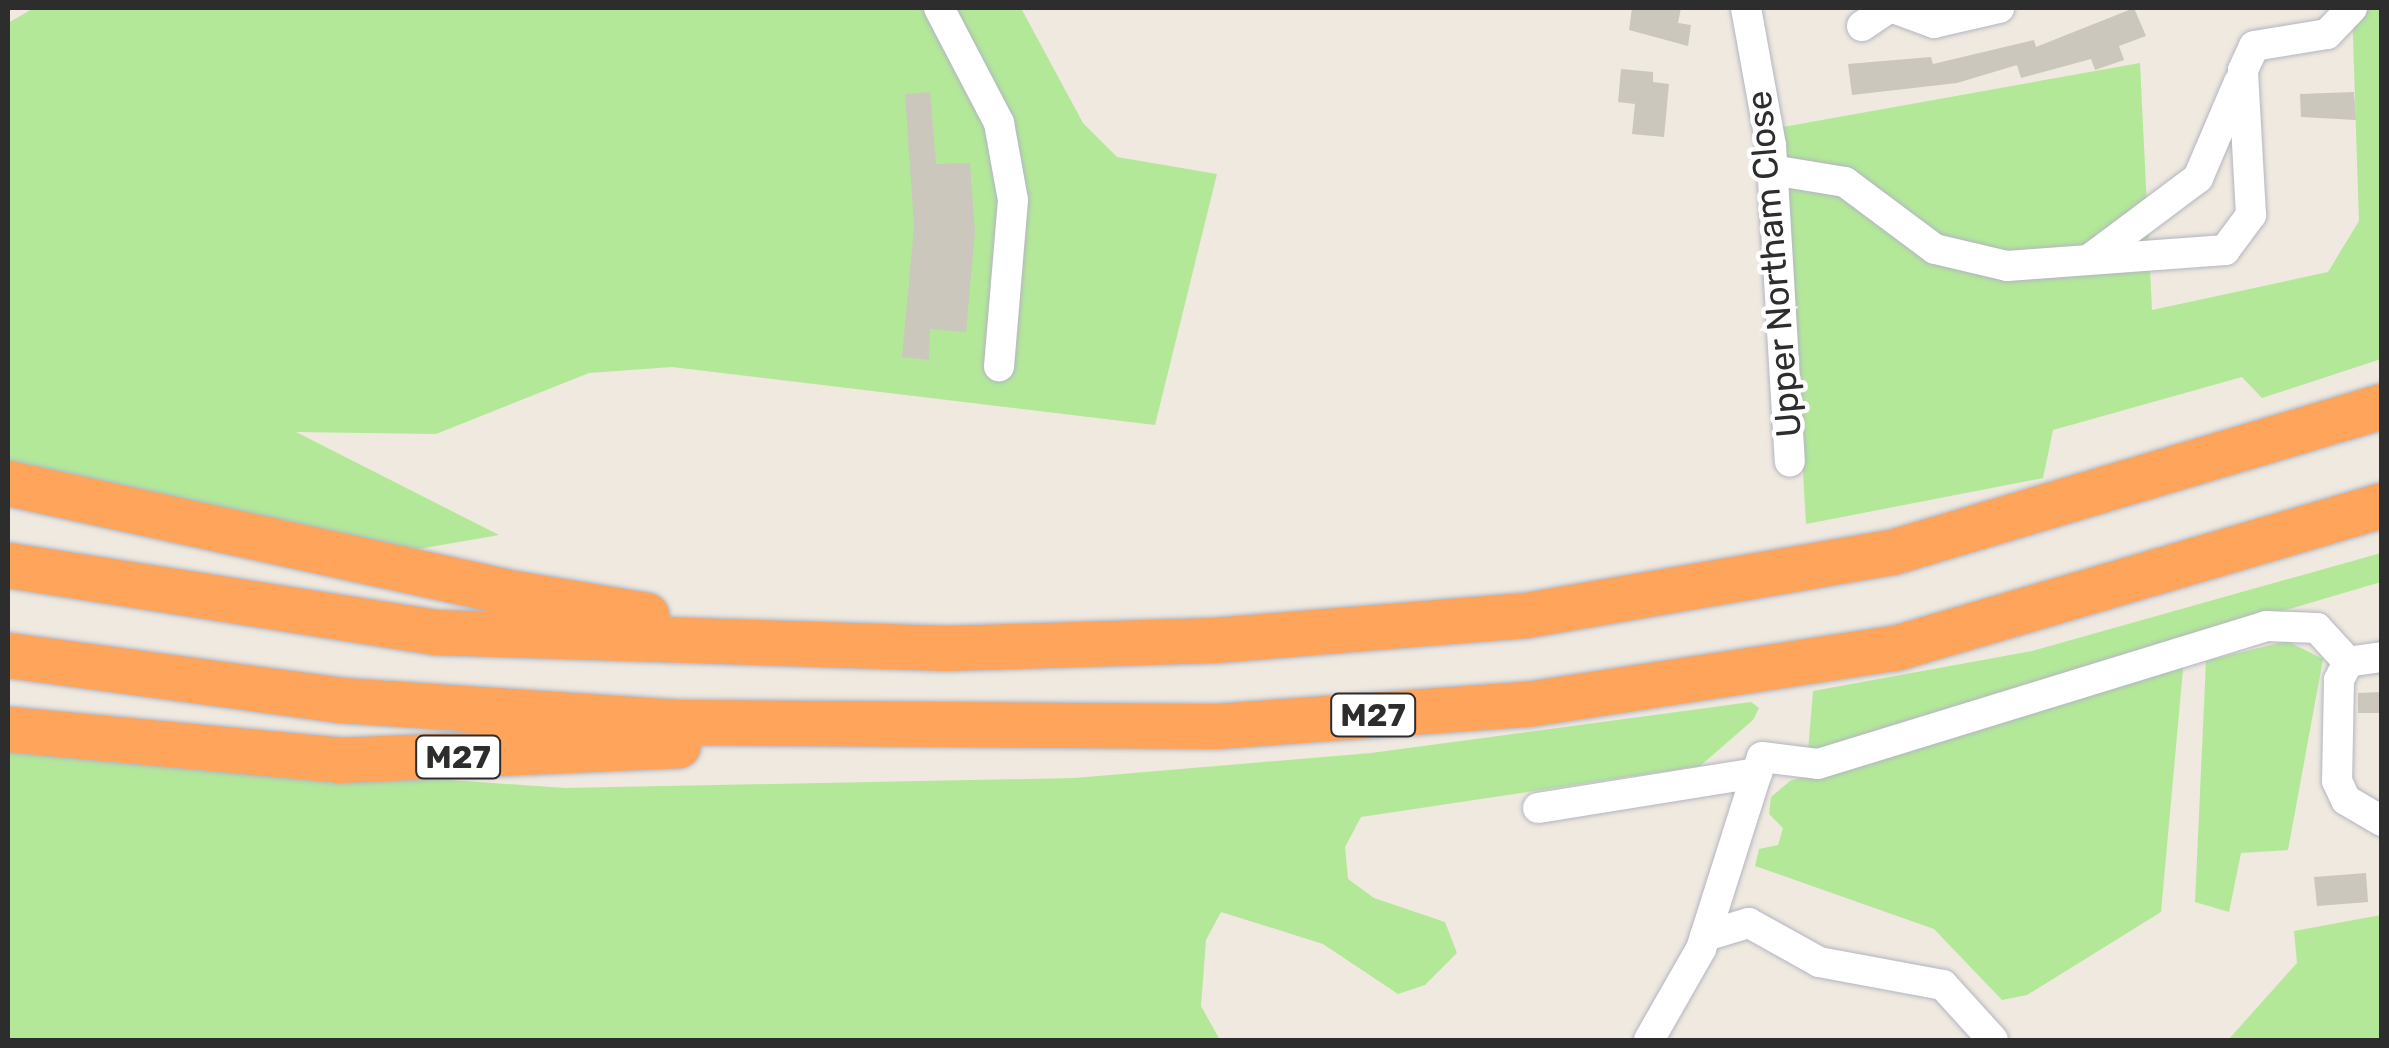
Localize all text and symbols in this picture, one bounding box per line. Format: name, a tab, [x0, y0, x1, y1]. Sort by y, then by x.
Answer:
street label: Upper Northam Close	[1738, 88, 1810, 440]
road number: M27	[1328, 688, 1418, 742]
road number: M27	[413, 730, 503, 784]

